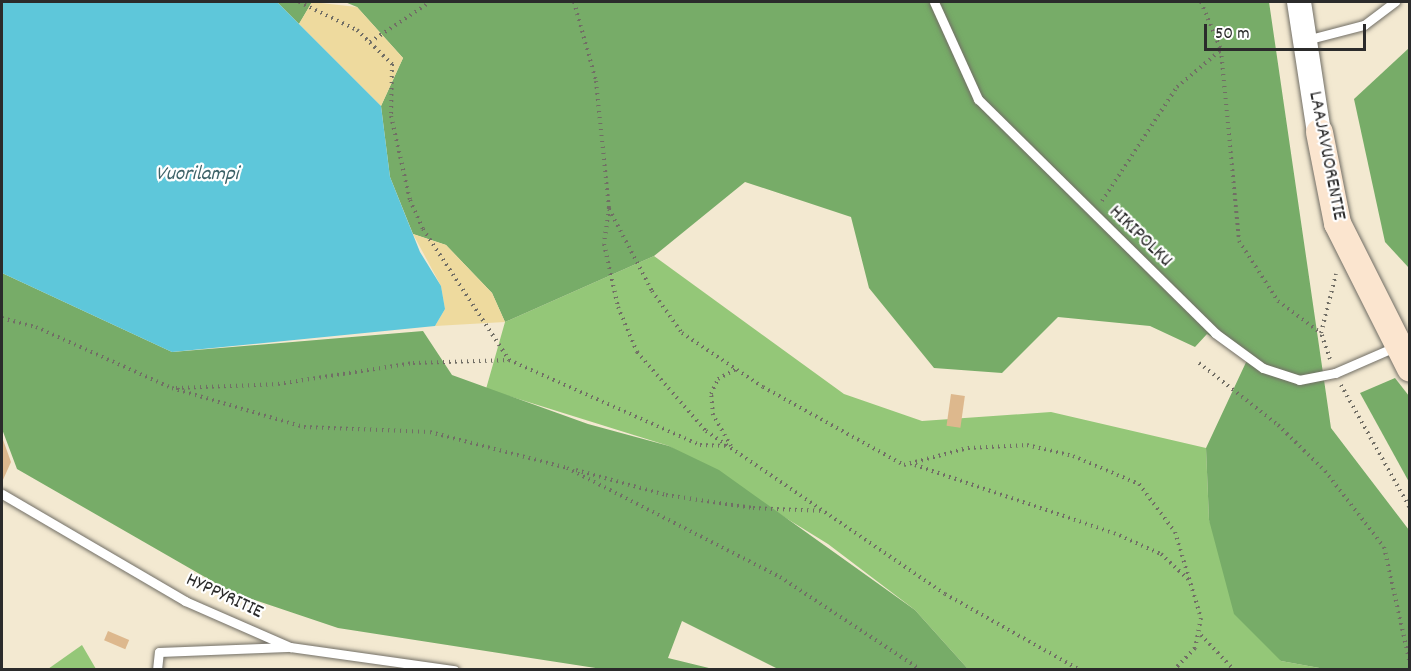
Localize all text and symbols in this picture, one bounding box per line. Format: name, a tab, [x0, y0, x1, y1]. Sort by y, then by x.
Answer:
scale bar	[1207, 12, 1369, 50]
text: 50 m	[1215, 22, 1250, 47]
street label: LAAJAVUORENTIE	[1302, 89, 1350, 223]
water label: Vuorilampi	[156, 162, 238, 188]
street label: HIKIPOLKU	[1103, 201, 1177, 273]
street label: HYPPYRITIE	[182, 569, 266, 625]

